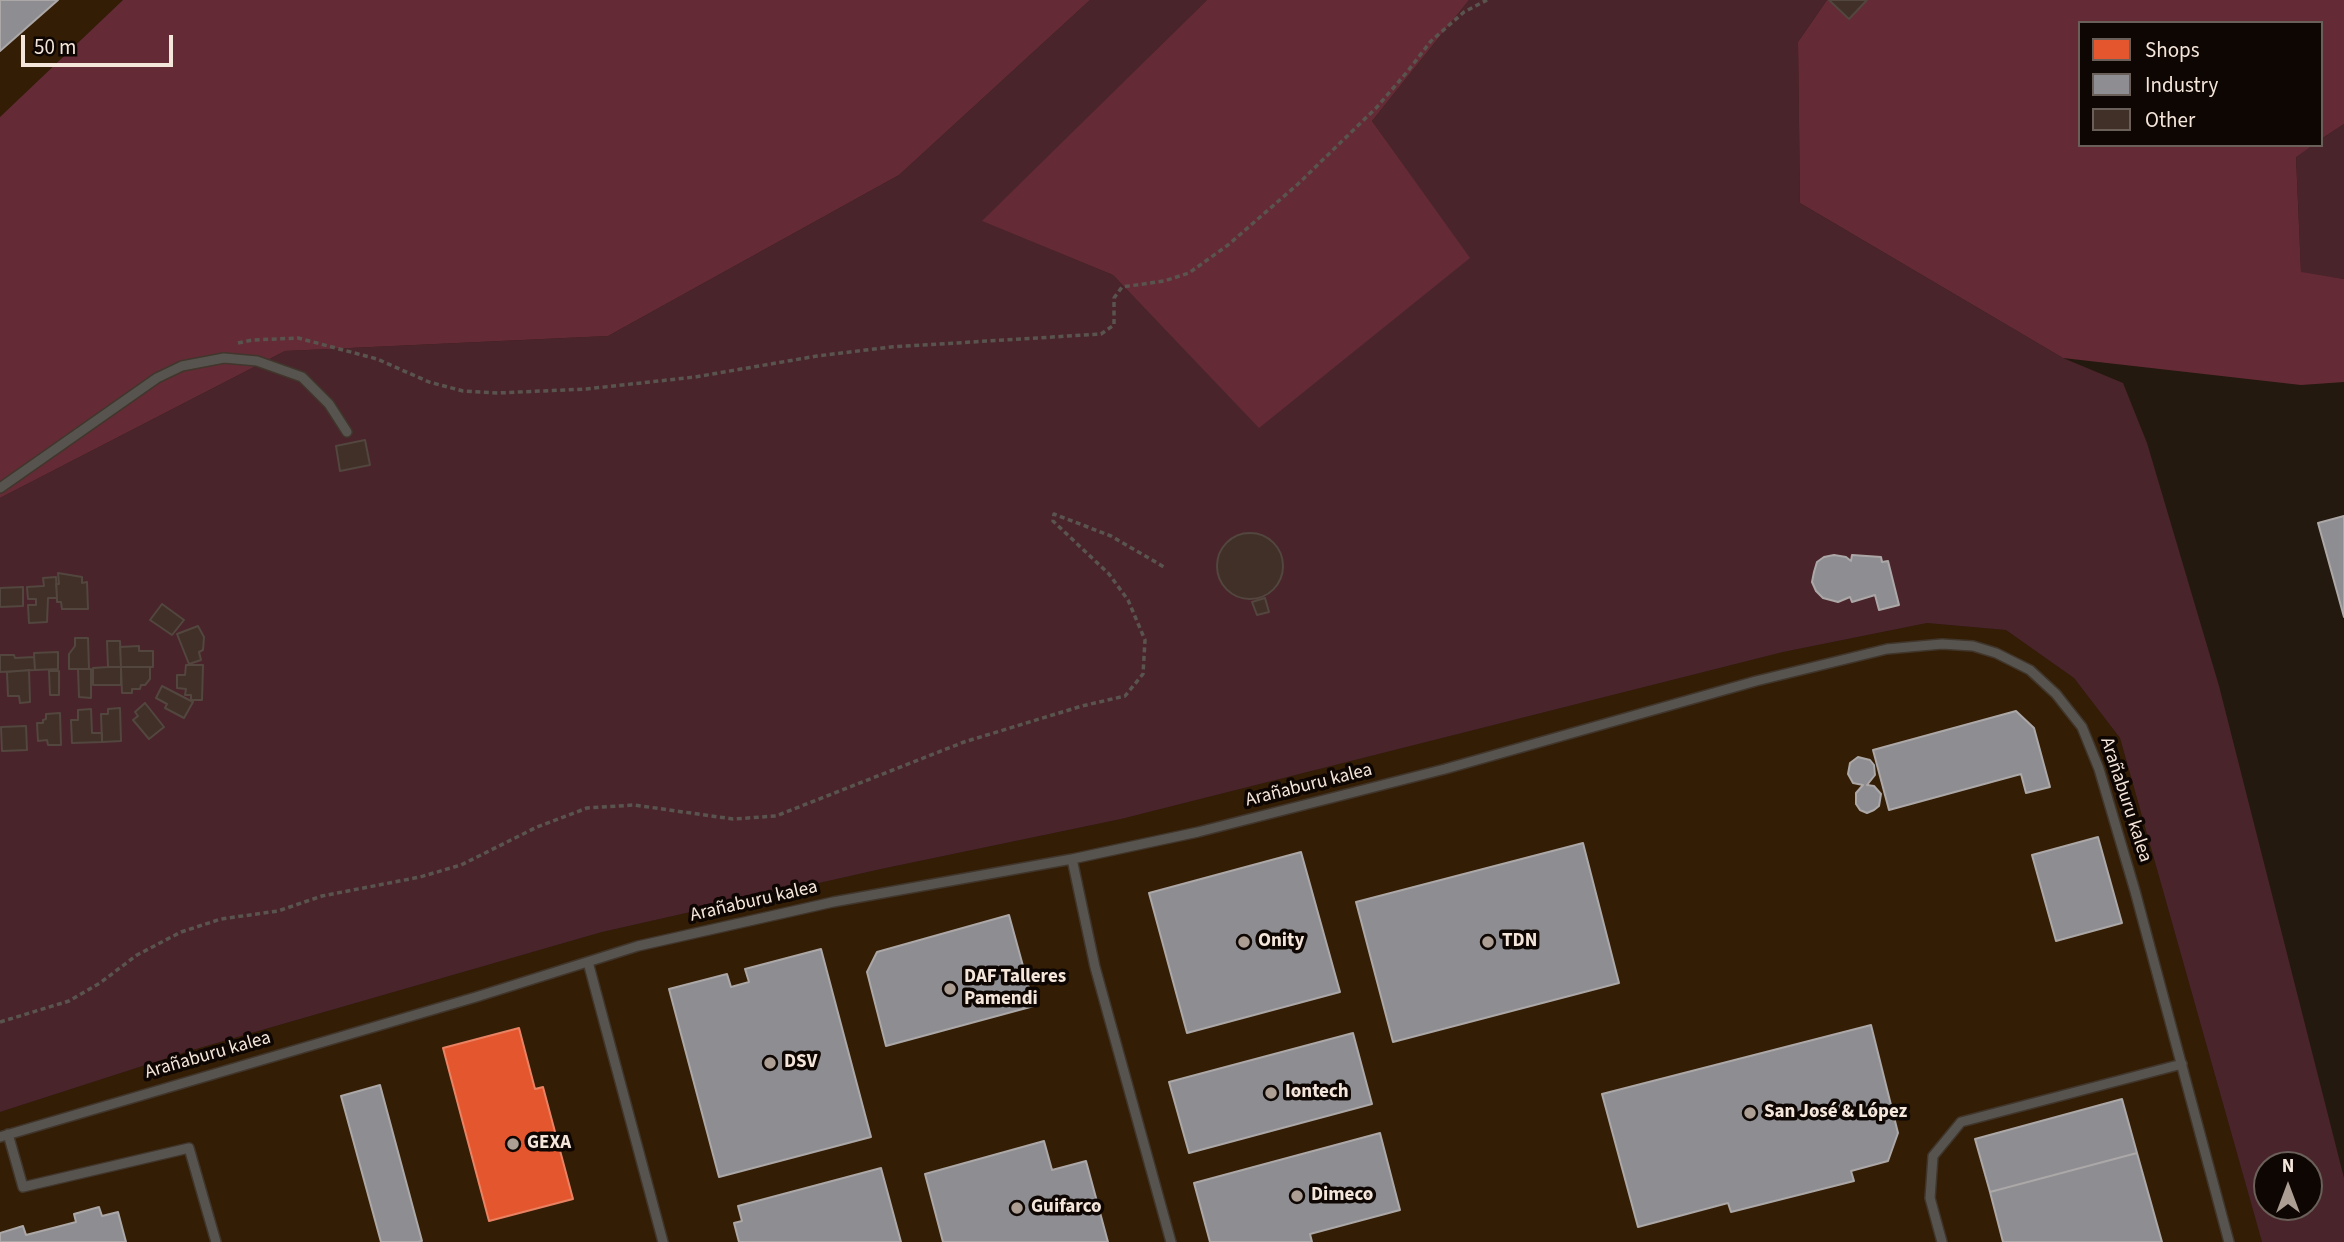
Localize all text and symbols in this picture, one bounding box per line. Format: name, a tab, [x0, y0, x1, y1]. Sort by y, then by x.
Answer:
scale bar	[24, 21, 177, 65]
legend	[2078, 21, 2323, 147]
text: 50 m	[34, 32, 76, 62]
text: Shops	[2145, 35, 2199, 65]
text: Industry	[2145, 70, 2218, 100]
text: Other	[2145, 105, 2195, 135]
street label: Arañaburu kalea	[2094, 735, 2156, 865]
street label: Arañaburu kalea	[1243, 759, 1375, 813]
street label: Arañaburu kalea	[688, 876, 820, 928]
place label: Onity	[1258, 931, 1304, 953]
place label: TDN	[1502, 931, 1537, 953]
marker: Onity	[1236, 934, 1252, 950]
marker: TDN	[1480, 934, 1496, 950]
place label: DAF Talleres Pamendi	[964, 967, 1066, 1011]
marker: DAF Talleres Pamendi	[942, 981, 958, 997]
street label: Arañaburu kalea	[142, 1027, 274, 1085]
place label: DSV	[784, 1052, 817, 1074]
marker: DSV	[762, 1055, 778, 1071]
place label: Iontech	[1285, 1082, 1349, 1104]
marker: Iontech	[1263, 1085, 1279, 1101]
place label: San José & López	[1764, 1102, 1907, 1124]
marker: San José & López	[1742, 1105, 1758, 1121]
place label: GEXA	[527, 1133, 571, 1155]
marker: GEXA	[505, 1136, 521, 1152]
north arrow	[2253, 1151, 2323, 1221]
text: N	[2282, 1153, 2294, 1180]
place label: Dimeco	[1311, 1185, 1373, 1207]
marker: Dimeco	[1289, 1188, 1305, 1204]
place label: Guifarco	[1031, 1197, 1102, 1219]
marker: Guifarco	[1009, 1200, 1025, 1216]

